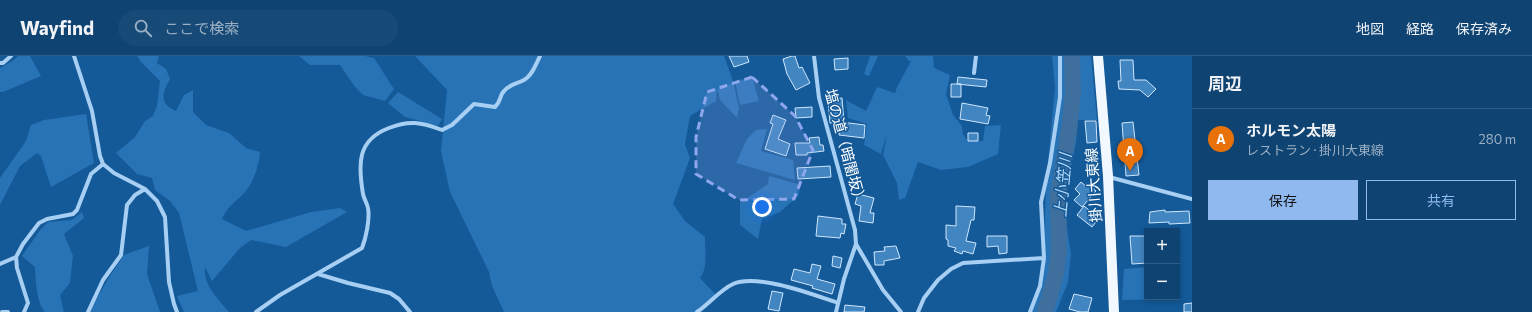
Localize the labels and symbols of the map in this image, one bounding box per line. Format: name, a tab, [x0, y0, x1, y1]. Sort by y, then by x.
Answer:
street label: 塩の道（暗闇坂）	[822, 87, 870, 207]
pin: A	[1117, 138, 1143, 171]
street label: 掛川大東線	[1081, 147, 1105, 223]
water label: 上小笠川	[1050, 150, 1074, 218]
your location	[752, 197, 772, 217]

